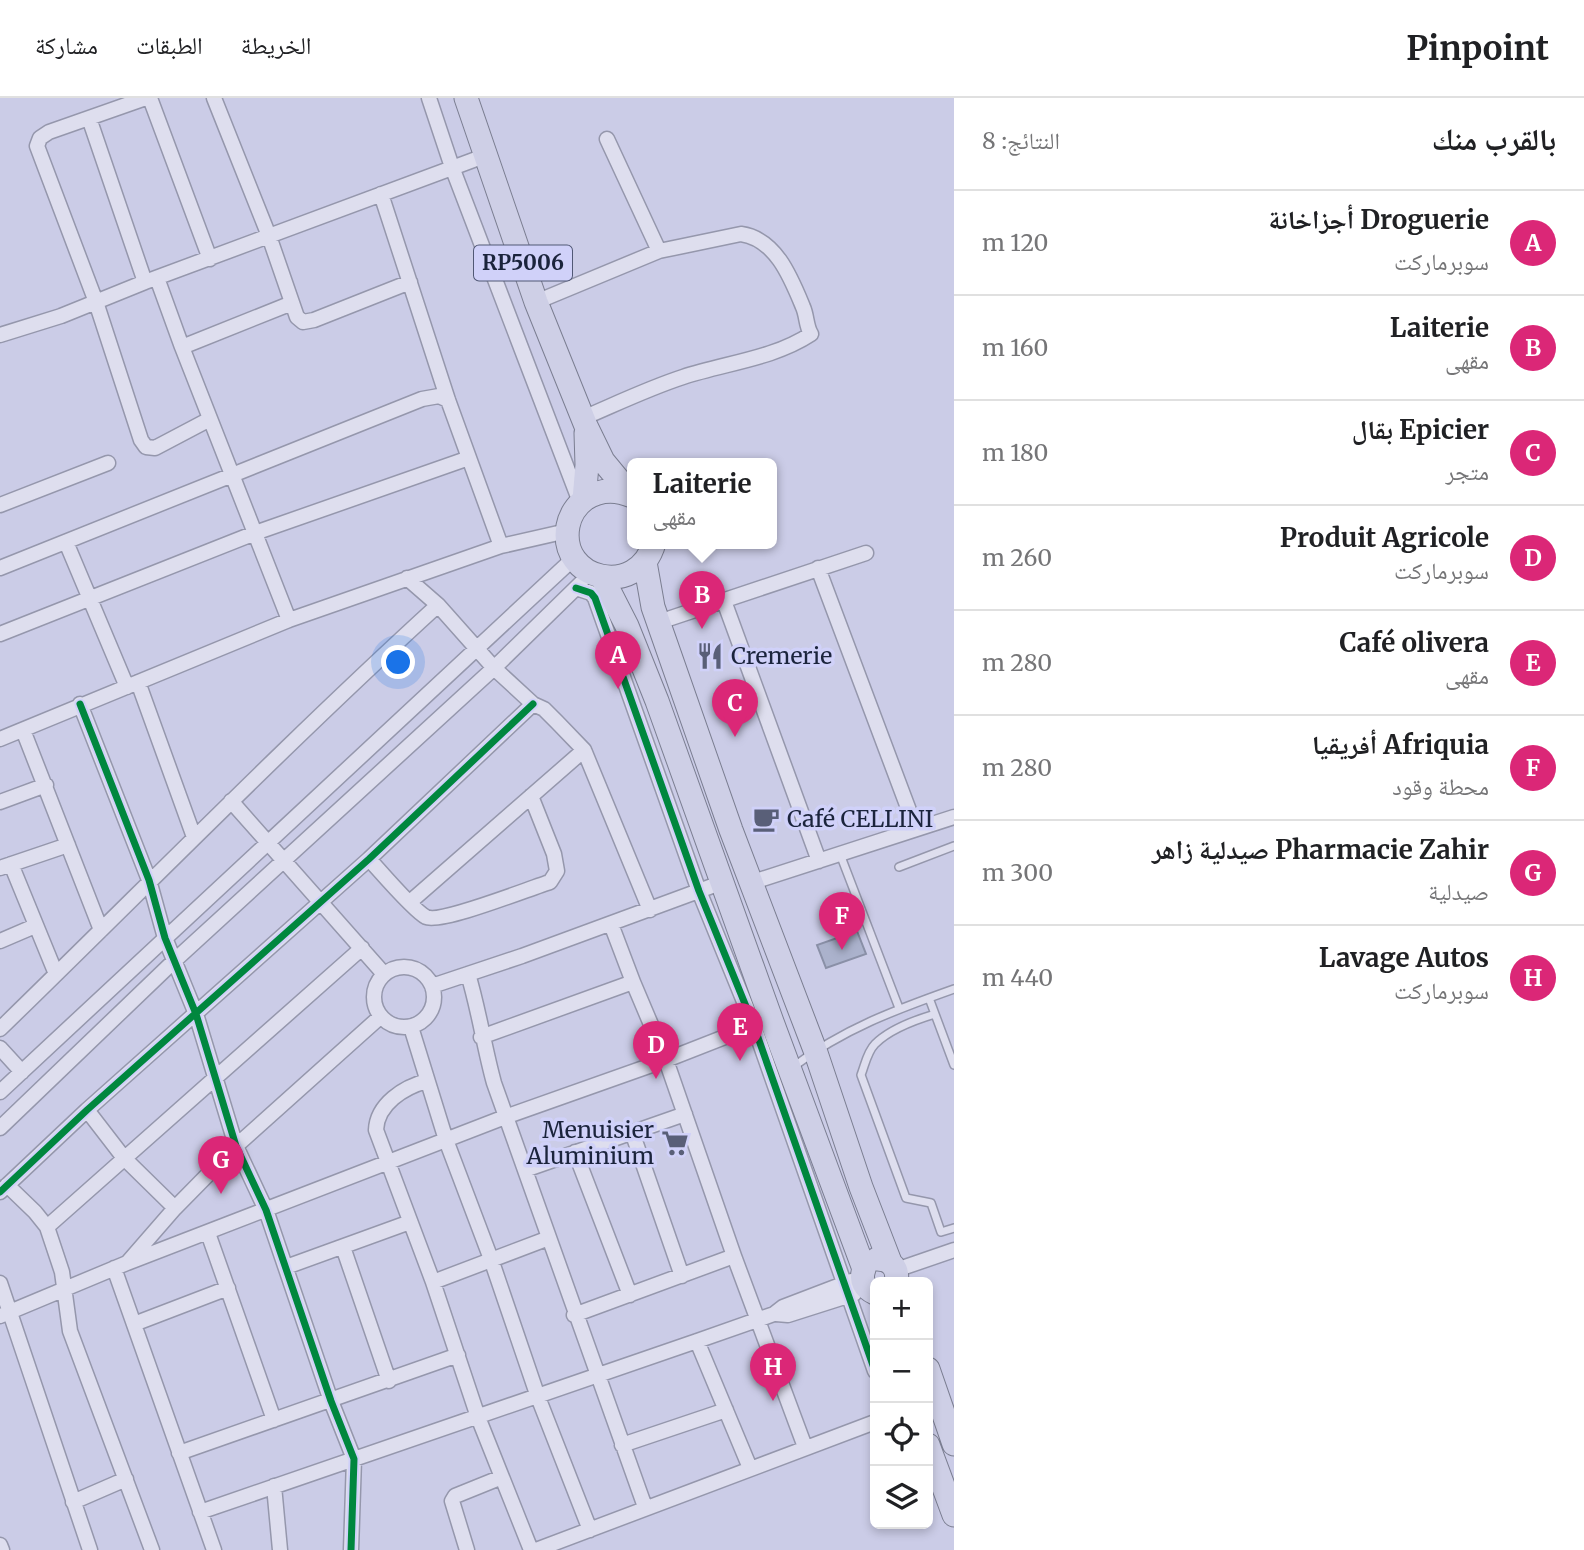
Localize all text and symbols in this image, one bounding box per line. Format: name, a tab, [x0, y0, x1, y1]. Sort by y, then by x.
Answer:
text: Pinpoint	[1406, 28, 1549, 69]
text: مشاركة	[35, 30, 98, 61]
text: الطبقات	[136, 30, 203, 61]
text: الخريطة	[241, 30, 311, 61]
text: بالقرب منك	[1432, 120, 1556, 158]
text: النتائج: 8	[982, 126, 1060, 155]
text: Droguerie أجزاخانة	[1268, 203, 1489, 236]
text: 120 m	[982, 228, 1048, 257]
text: A	[1525, 228, 1541, 257]
road number: RP5006	[474, 246, 572, 280]
text: سوبرماركت	[1394, 247, 1489, 276]
text: Laiterie	[1390, 311, 1489, 344]
text: 160 m	[982, 333, 1048, 362]
text: B	[1525, 333, 1541, 362]
text: مقهى	[1445, 346, 1489, 375]
text: Epicier بقال	[1352, 413, 1489, 446]
text: 180 m	[982, 438, 1048, 467]
text: C	[1525, 438, 1541, 467]
text: متجر	[1446, 457, 1489, 486]
popup	[627, 458, 777, 549]
text: Laiterie	[652, 467, 752, 500]
text: مقهى	[652, 502, 696, 531]
text: Produit Agricole	[1280, 521, 1489, 554]
text: 260 m	[982, 543, 1052, 572]
text: D	[1524, 543, 1542, 572]
text: سوبرماركت	[1394, 556, 1489, 585]
pin: B	[679, 571, 725, 629]
text: Café olivera	[1340, 626, 1489, 659]
pin: A	[595, 631, 641, 689]
restaurant icon: Cremerie	[695, 641, 725, 671]
place label: Cremerie	[731, 641, 832, 670]
your location	[381, 645, 415, 679]
text: 280 m	[982, 648, 1052, 677]
text: E	[1526, 648, 1541, 677]
text: مقهى	[1445, 661, 1489, 690]
pin: C	[712, 679, 758, 737]
text: Afriquia أفريقيا	[1312, 728, 1489, 761]
text: 280 m	[982, 753, 1052, 782]
text: F	[1526, 753, 1540, 782]
text: محطة وقود	[1392, 772, 1489, 801]
cafe icon: Café CELLINI	[751, 804, 781, 834]
place label: Café CELLINI	[787, 804, 933, 833]
text: Pharmacie Zahir صيدلية زاهر	[1152, 833, 1489, 866]
text: 300 m	[982, 858, 1053, 887]
text: G	[1525, 858, 1541, 887]
text: صيدلية	[1428, 877, 1489, 906]
pin: F	[819, 892, 865, 950]
text: Lavage Autos	[1319, 941, 1489, 974]
text: 440 m	[982, 963, 1053, 992]
text: H	[1524, 963, 1543, 992]
text: سوبرماركت	[1394, 976, 1489, 1005]
pin: E	[717, 1003, 763, 1061]
pin: D	[633, 1021, 679, 1079]
place label: Menuisier Aluminium	[525, 1115, 654, 1170]
supermarket icon: Menuisier Aluminium	[660, 1128, 690, 1158]
pin: G	[198, 1136, 244, 1194]
map controls	[870, 1277, 933, 1529]
button: +	[870, 1277, 933, 1340]
button: −	[870, 1340, 933, 1403]
pin: H	[750, 1343, 796, 1401]
button: locate	[870, 1403, 933, 1466]
button: layers	[870, 1466, 933, 1529]

